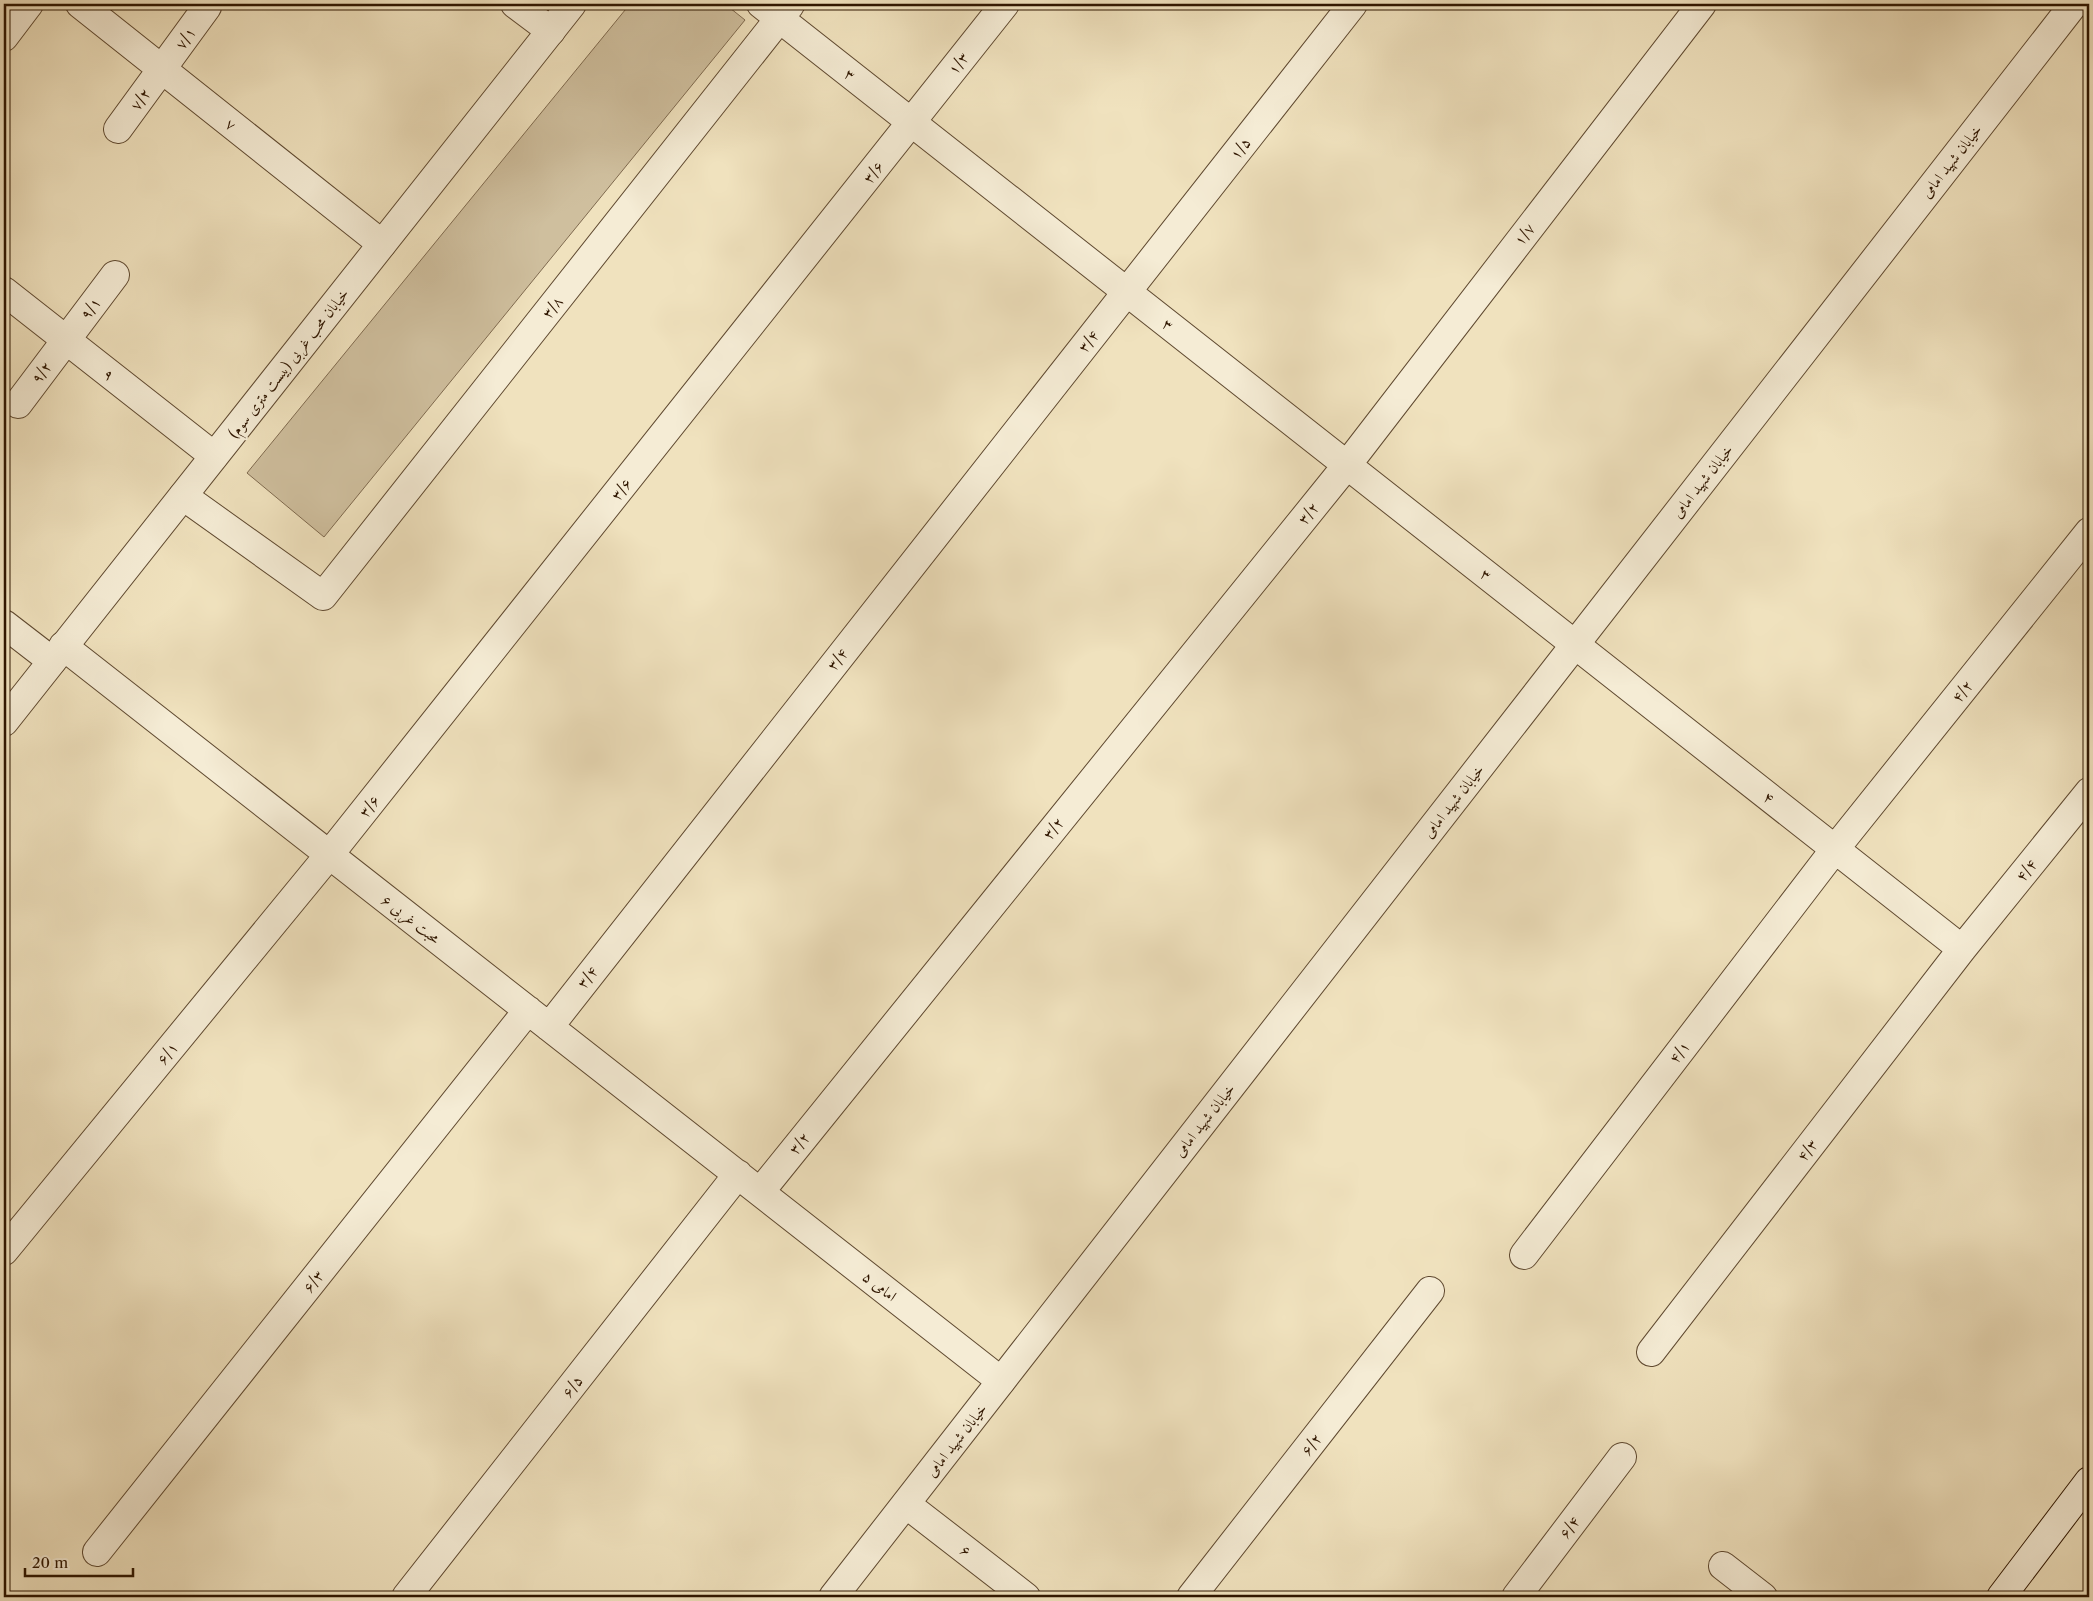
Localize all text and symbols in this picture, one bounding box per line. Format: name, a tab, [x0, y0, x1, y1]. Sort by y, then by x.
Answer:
street label: ۷/۱	[171, 23, 199, 53]
street label: ۱/۳	[943, 48, 973, 78]
street label: ۳	[841, 64, 859, 84]
street label: ۷/۲	[126, 84, 154, 114]
street label: ۷	[222, 114, 240, 134]
street label: خیابان شهید امامی	[1916, 120, 1986, 202]
street label: ۱/۵	[1225, 133, 1255, 163]
street label: ۳/۶	[858, 157, 888, 187]
street label: ۱/۷	[1509, 219, 1539, 249]
street label: خیابان محب غربی (بیست متری سوم)	[224, 284, 356, 444]
street label: ۳/۸	[537, 292, 567, 322]
street label: ۹/۱	[76, 293, 104, 323]
street label: ۳	[1159, 314, 1177, 334]
street label: ۳/۴	[1073, 326, 1103, 356]
street label: ۹/۲	[27, 357, 55, 387]
street label: ۹	[100, 364, 118, 384]
street label: خیابان شهید امامی	[1667, 440, 1737, 522]
street label: ۳/۶	[606, 474, 636, 504]
street label: ۳/۲	[1293, 498, 1323, 528]
street label: ۳	[1477, 564, 1495, 584]
street label: ۳/۴	[822, 644, 852, 674]
street label: ۴/۲	[1947, 676, 1977, 706]
street label: خیابان شهید امامی	[1418, 760, 1488, 842]
street label: ۴	[1760, 787, 1778, 807]
street label: ۳/۶	[354, 791, 384, 821]
street label: ۳/۲	[1038, 813, 1068, 843]
street label: ۴/۴	[2011, 855, 2041, 885]
street label: محبت غربی ۶	[377, 890, 444, 949]
street label: ۳/۴	[572, 962, 602, 992]
street label: ۴/۱	[1664, 1037, 1694, 1067]
street label: ۶/۱	[152, 1038, 182, 1068]
street label: خیابان شهید امامی	[1169, 1079, 1239, 1161]
street label: ۳/۲	[784, 1128, 814, 1158]
street label: ۴/۳	[1792, 1135, 1822, 1165]
street label: ۶/۳	[298, 1266, 328, 1296]
street label: امامی ۵	[859, 1267, 901, 1305]
street label: ۶/۵	[557, 1371, 587, 1401]
street label: خیابان شهید امامی	[921, 1399, 991, 1481]
street label: ۶/۲	[1296, 1429, 1326, 1459]
street label: ۶/۴	[1555, 1512, 1584, 1542]
street label: ۶	[957, 1540, 975, 1560]
scale bar	[25, 1546, 132, 1578]
text: 20 m	[32, 1553, 68, 1572]

